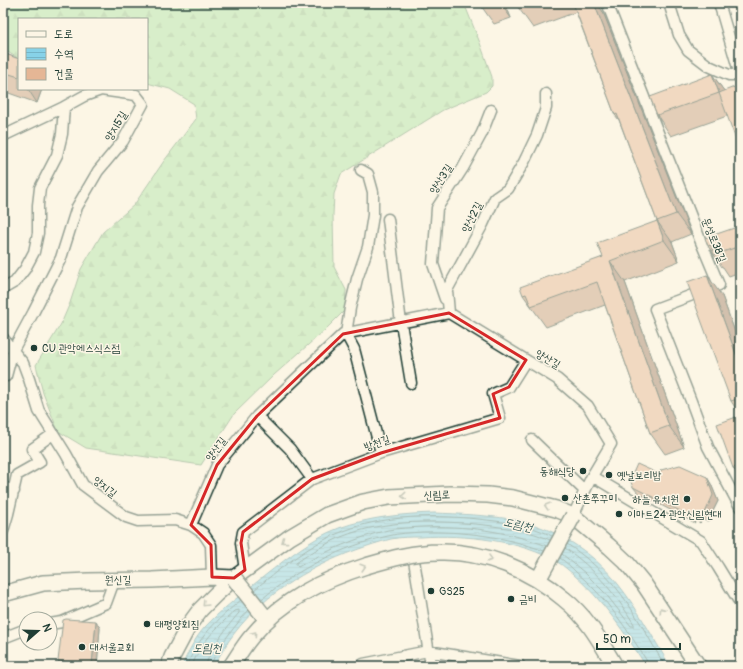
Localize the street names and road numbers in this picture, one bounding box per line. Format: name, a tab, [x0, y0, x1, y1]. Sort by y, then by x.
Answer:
street label: 양지5길	[102, 109, 130, 143]
street label: 양산3길	[427, 162, 455, 196]
street label: 양산2길	[459, 199, 485, 235]
street label: 문성로38길	[699, 216, 729, 264]
street label: 양산길	[533, 347, 563, 371]
street label: 방천길	[362, 432, 392, 453]
street label: 양산길	[203, 434, 229, 464]
street label: 양지길	[91, 474, 120, 500]
street label: 신림로	[423, 488, 451, 502]
street label: 원신길	[105, 573, 132, 587]

